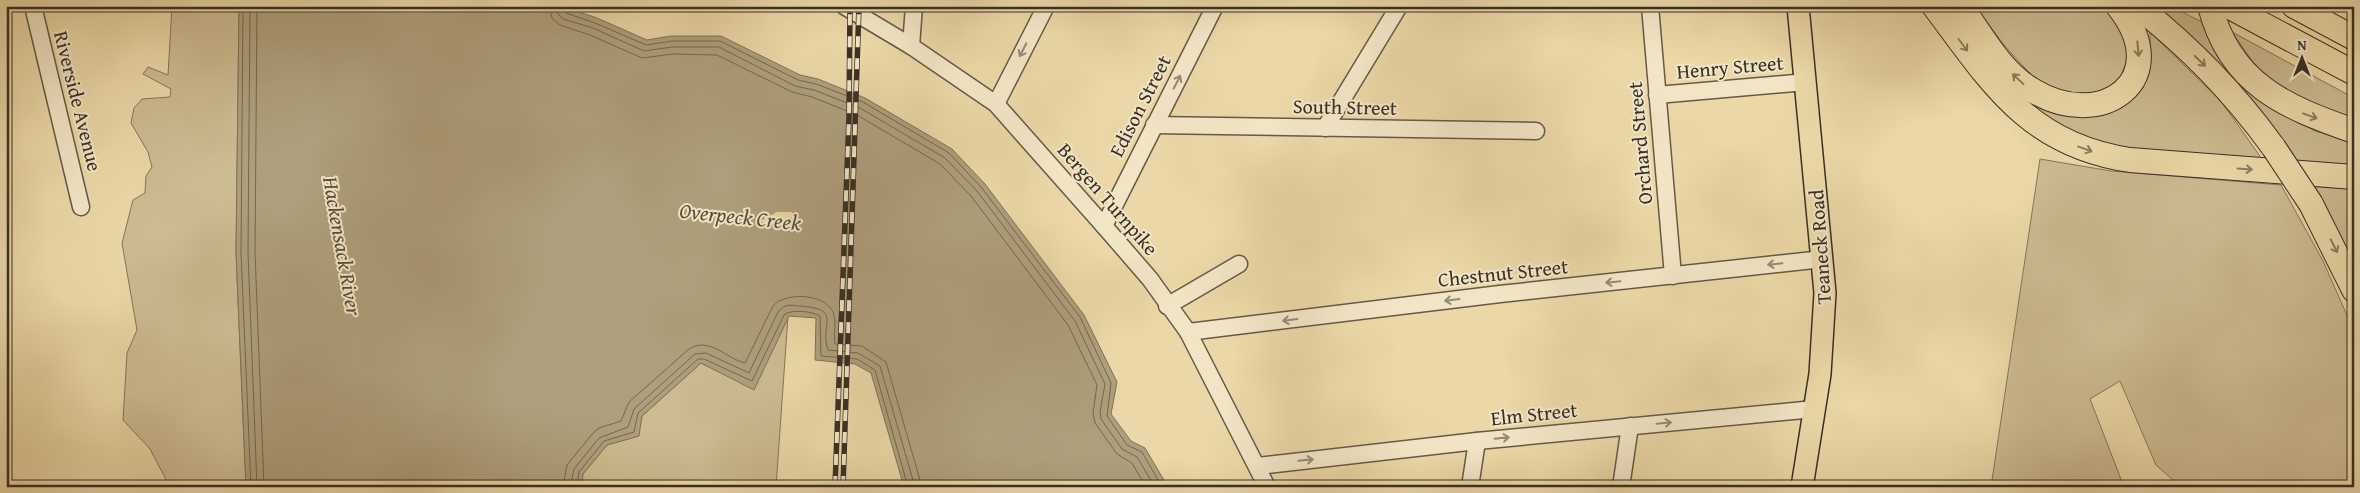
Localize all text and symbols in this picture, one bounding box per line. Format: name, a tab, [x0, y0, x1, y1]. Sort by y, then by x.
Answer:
street label: Riverside Avenue	[47, 28, 110, 174]
north arrow	[2278, 32, 2328, 82]
text: N	[2297, 35, 2307, 55]
one-way arrow	[1958, 38, 1969, 51]
one-way arrow	[2134, 41, 2143, 57]
one-way arrow	[1018, 42, 1028, 57]
street label: Henry Street	[1675, 47, 1785, 86]
street label: Edison Street	[1101, 50, 1178, 162]
one-way arrow	[2194, 55, 2207, 67]
one-way arrow	[2012, 73, 2025, 85]
one-way arrow	[1172, 74, 1182, 89]
street label: Orchard Street	[1620, 80, 1659, 206]
street label: South Street	[1293, 91, 1397, 122]
one-way arrow	[2302, 112, 2317, 121]
street label: Bergen Turnpike	[1051, 136, 1166, 261]
one-way arrow	[2076, 145, 2092, 154]
one-way arrow	[2237, 164, 2253, 174]
water label: Hackensack River	[315, 173, 370, 319]
street label: Teaneck Road	[1801, 188, 1838, 305]
water label: Overpeck Creek	[678, 195, 803, 238]
one-way arrow	[2330, 238, 2339, 253]
street label: Chestnut Street	[1436, 251, 1569, 294]
one-way arrow	[1767, 260, 1783, 269]
one-way arrow	[1606, 277, 1622, 287]
one-way arrow	[1444, 295, 1460, 305]
one-way arrow	[1283, 315, 1299, 325]
street label: Elm Street	[1489, 395, 1579, 432]
one-way arrow	[1656, 418, 1672, 428]
one-way arrow	[1494, 434, 1510, 443]
one-way arrow	[1298, 455, 1314, 465]

